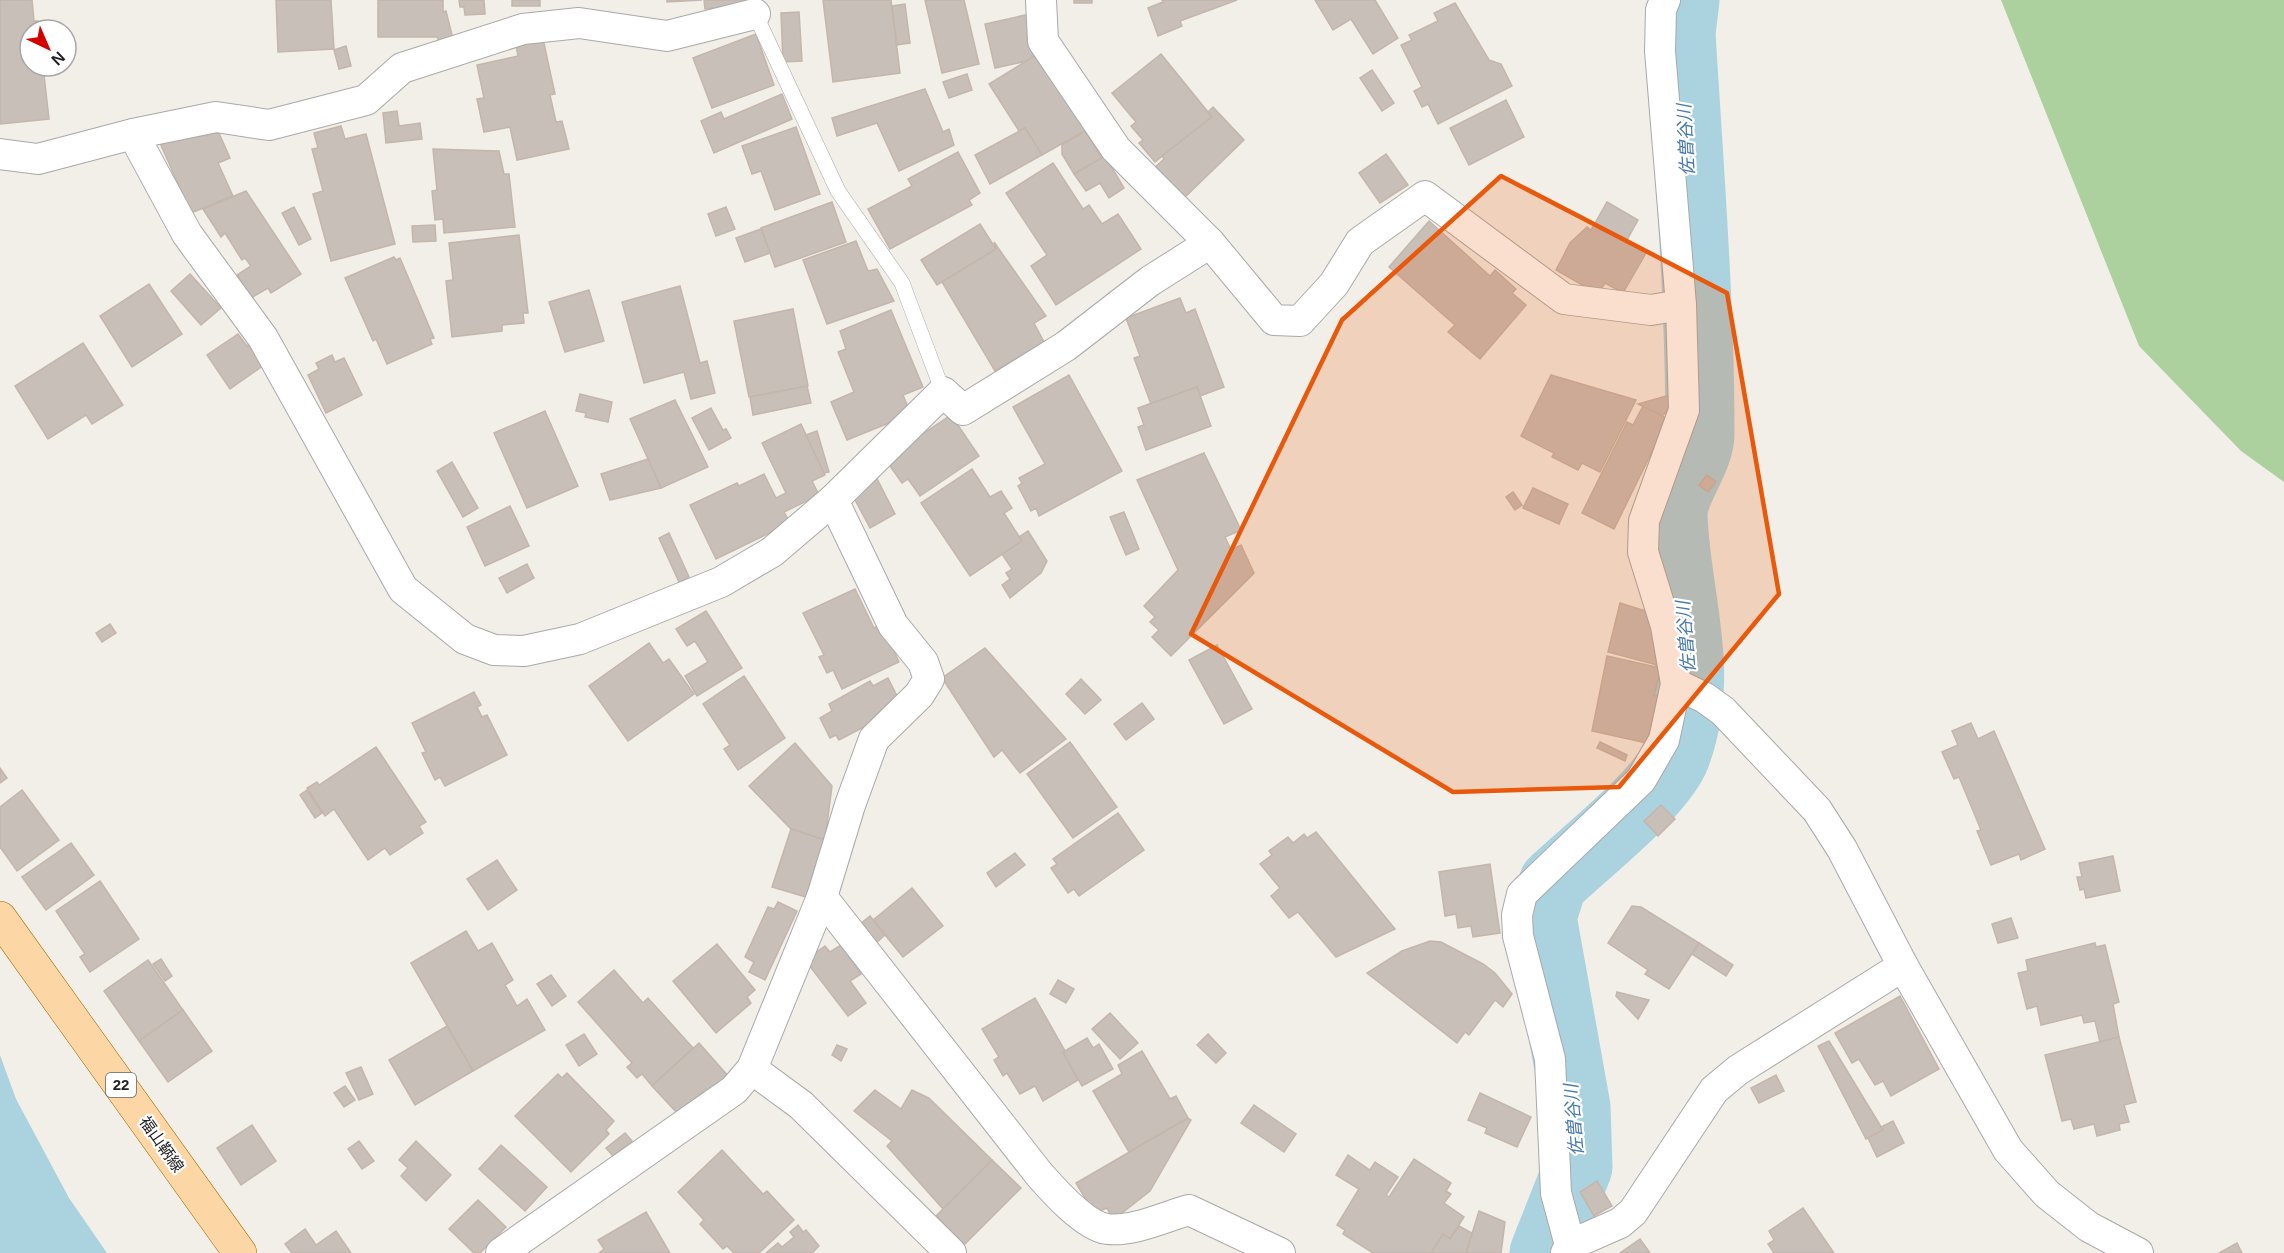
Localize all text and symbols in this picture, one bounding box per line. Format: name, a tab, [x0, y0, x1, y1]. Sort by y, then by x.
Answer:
north arrow	[18, 18, 78, 78]
text: N	[48, 48, 68, 69]
water label: 佐曽谷川	[1674, 102, 1698, 176]
water label: 佐曽谷川	[1673, 598, 1699, 674]
road number: 22	[106, 1073, 136, 1097]
water label: 佐曽谷川	[1561, 1081, 1587, 1157]
street label: 福山鞆線	[136, 1113, 187, 1175]

